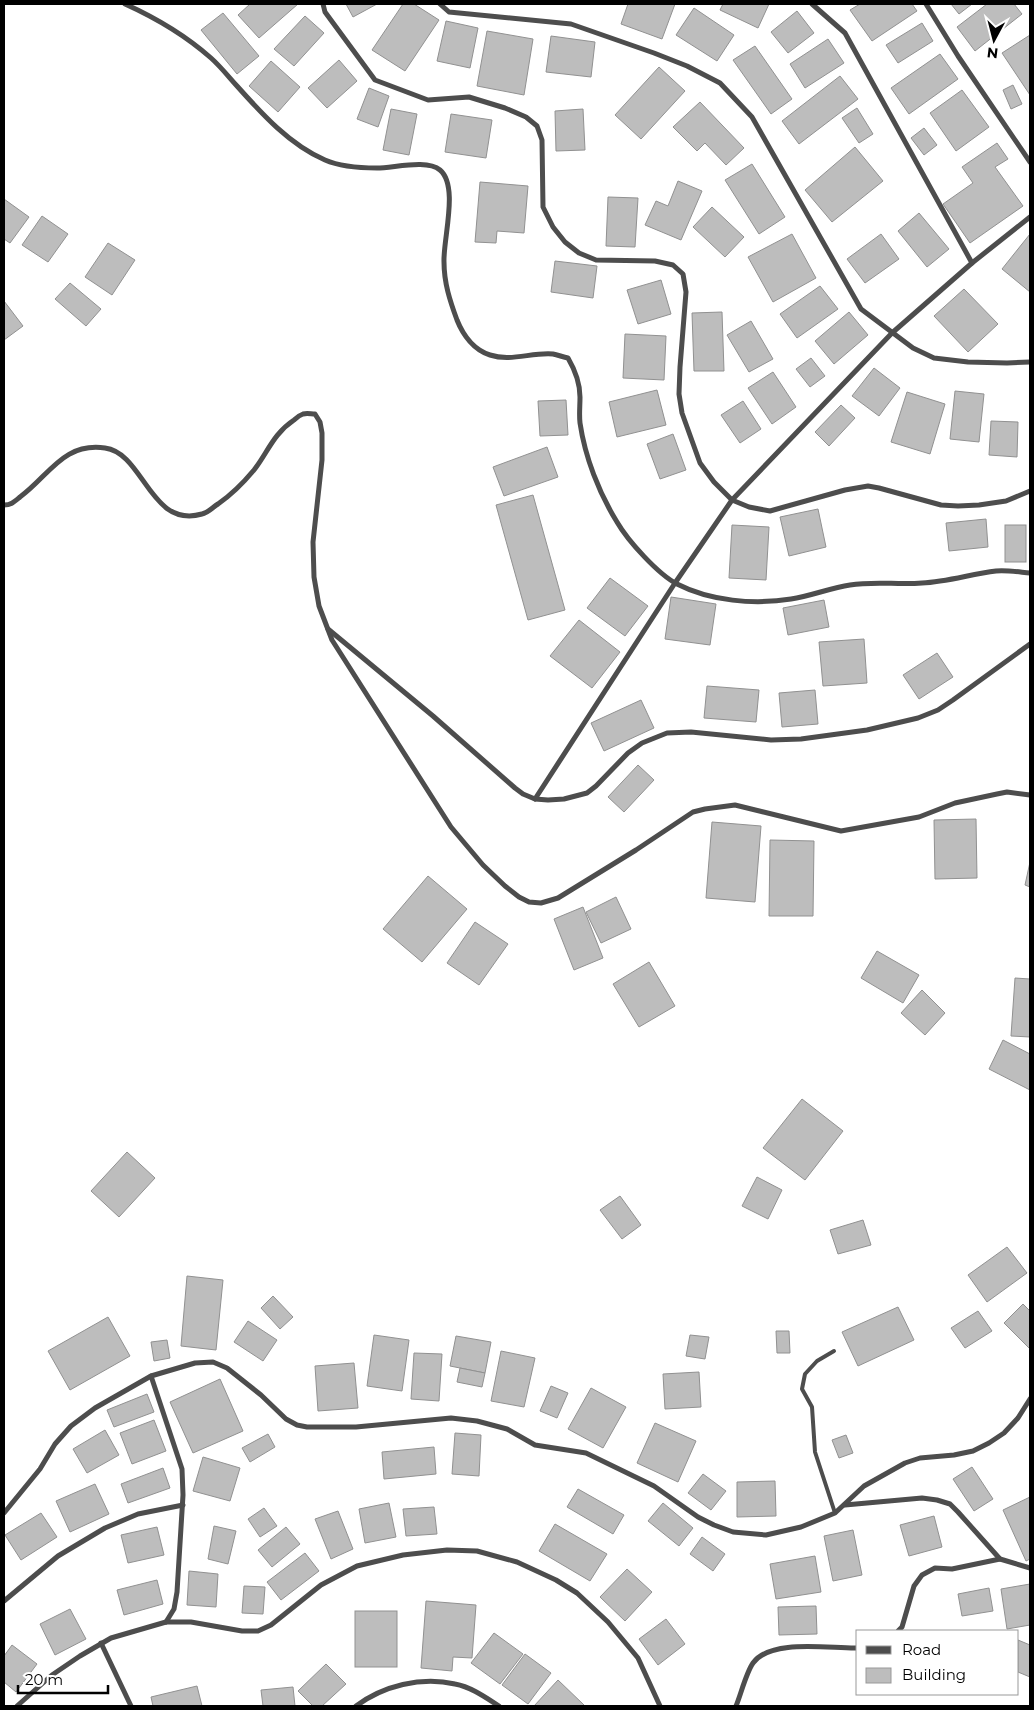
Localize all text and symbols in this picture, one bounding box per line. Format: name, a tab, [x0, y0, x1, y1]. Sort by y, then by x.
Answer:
north arrow	[969, 15, 1019, 65]
text: N	[986, 43, 999, 63]
legend	[856, 1630, 1019, 1695]
text: Road	[902, 1640, 941, 1659]
scale bar	[18, 1662, 108, 1694]
text: Building	[902, 1665, 966, 1684]
text: 20 m	[25, 1670, 63, 1689]

